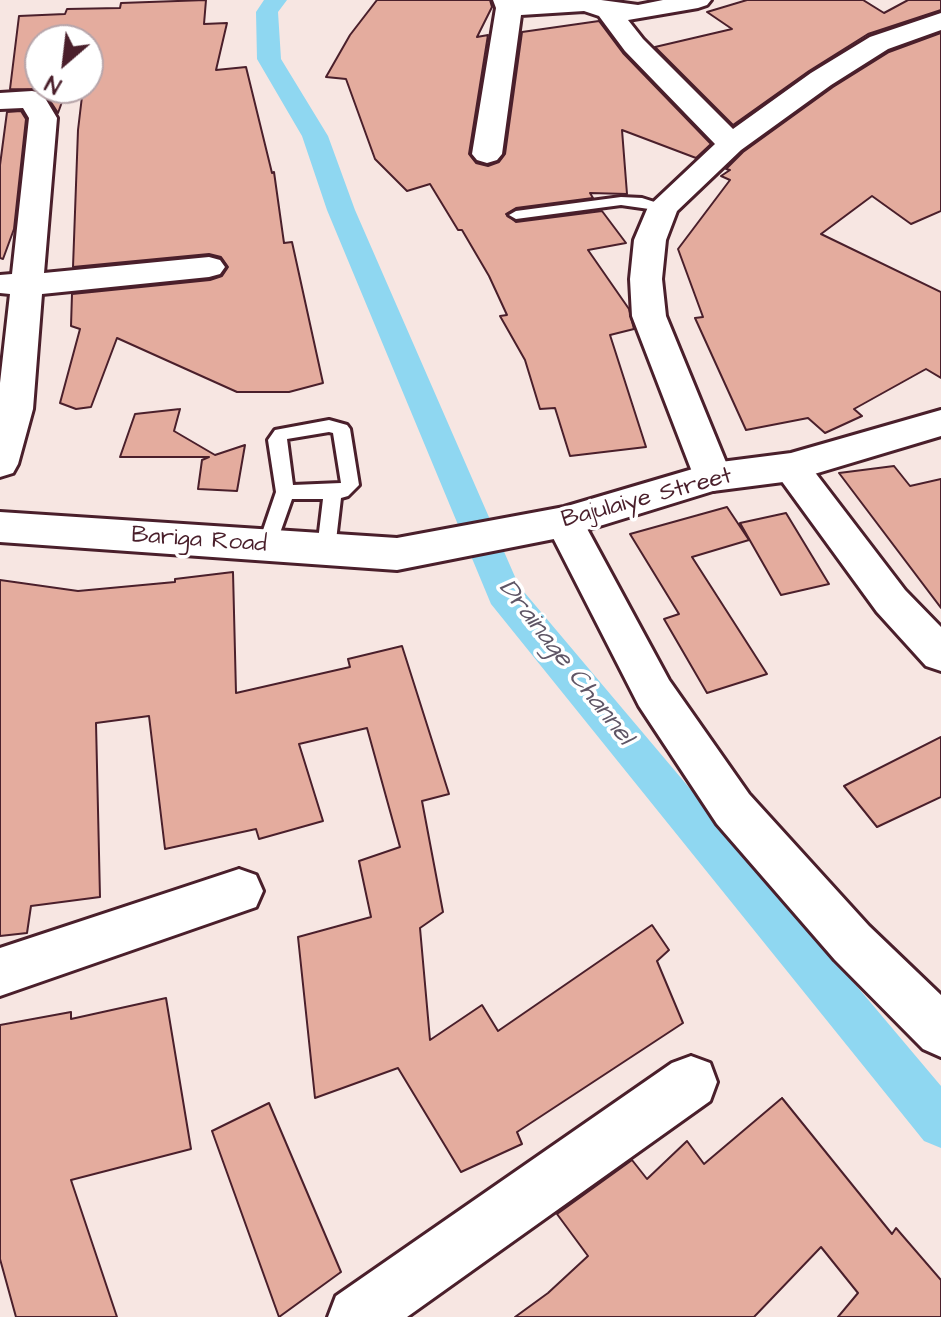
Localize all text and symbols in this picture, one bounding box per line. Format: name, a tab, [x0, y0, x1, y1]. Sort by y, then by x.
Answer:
north arrow	[24, 24, 104, 104]
text: N	[40, 67, 67, 101]
street label: Bajulaiye Street	[559, 462, 735, 536]
street label: Bariga Road	[130, 522, 268, 560]
water label: Drainage Channel	[491, 574, 639, 752]

